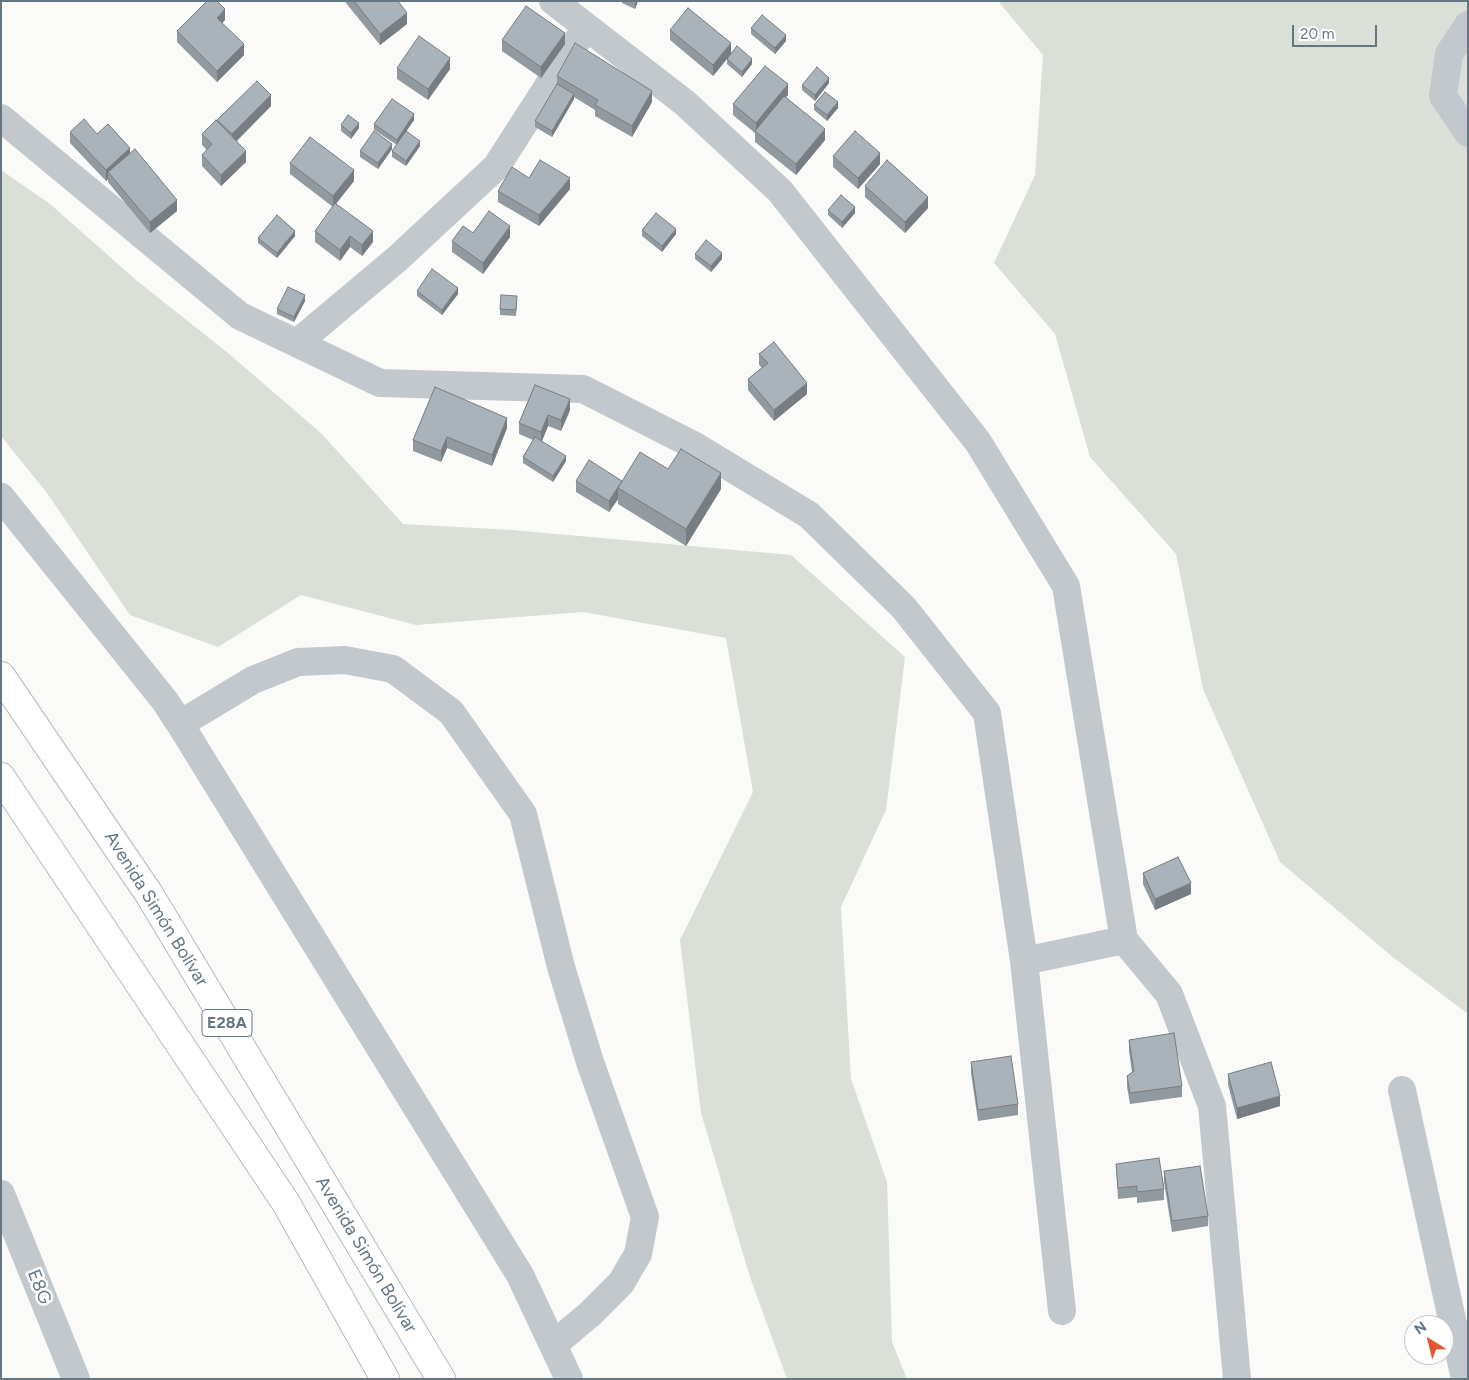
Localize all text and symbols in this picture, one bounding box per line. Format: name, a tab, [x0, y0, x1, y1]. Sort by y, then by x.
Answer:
scale bar	[1294, 15, 1379, 47]
text: 20 m	[1300, 25, 1334, 43]
street label: Avenida Simón Bolívar	[99, 827, 213, 991]
road number: E28A	[202, 1010, 252, 1036]
street label: Avenida Simón Bolívar	[311, 1173, 421, 1337]
street label: E8G	[22, 1267, 56, 1307]
north arrow	[1404, 1315, 1454, 1365]
text: N	[1411, 1318, 1430, 1338]

